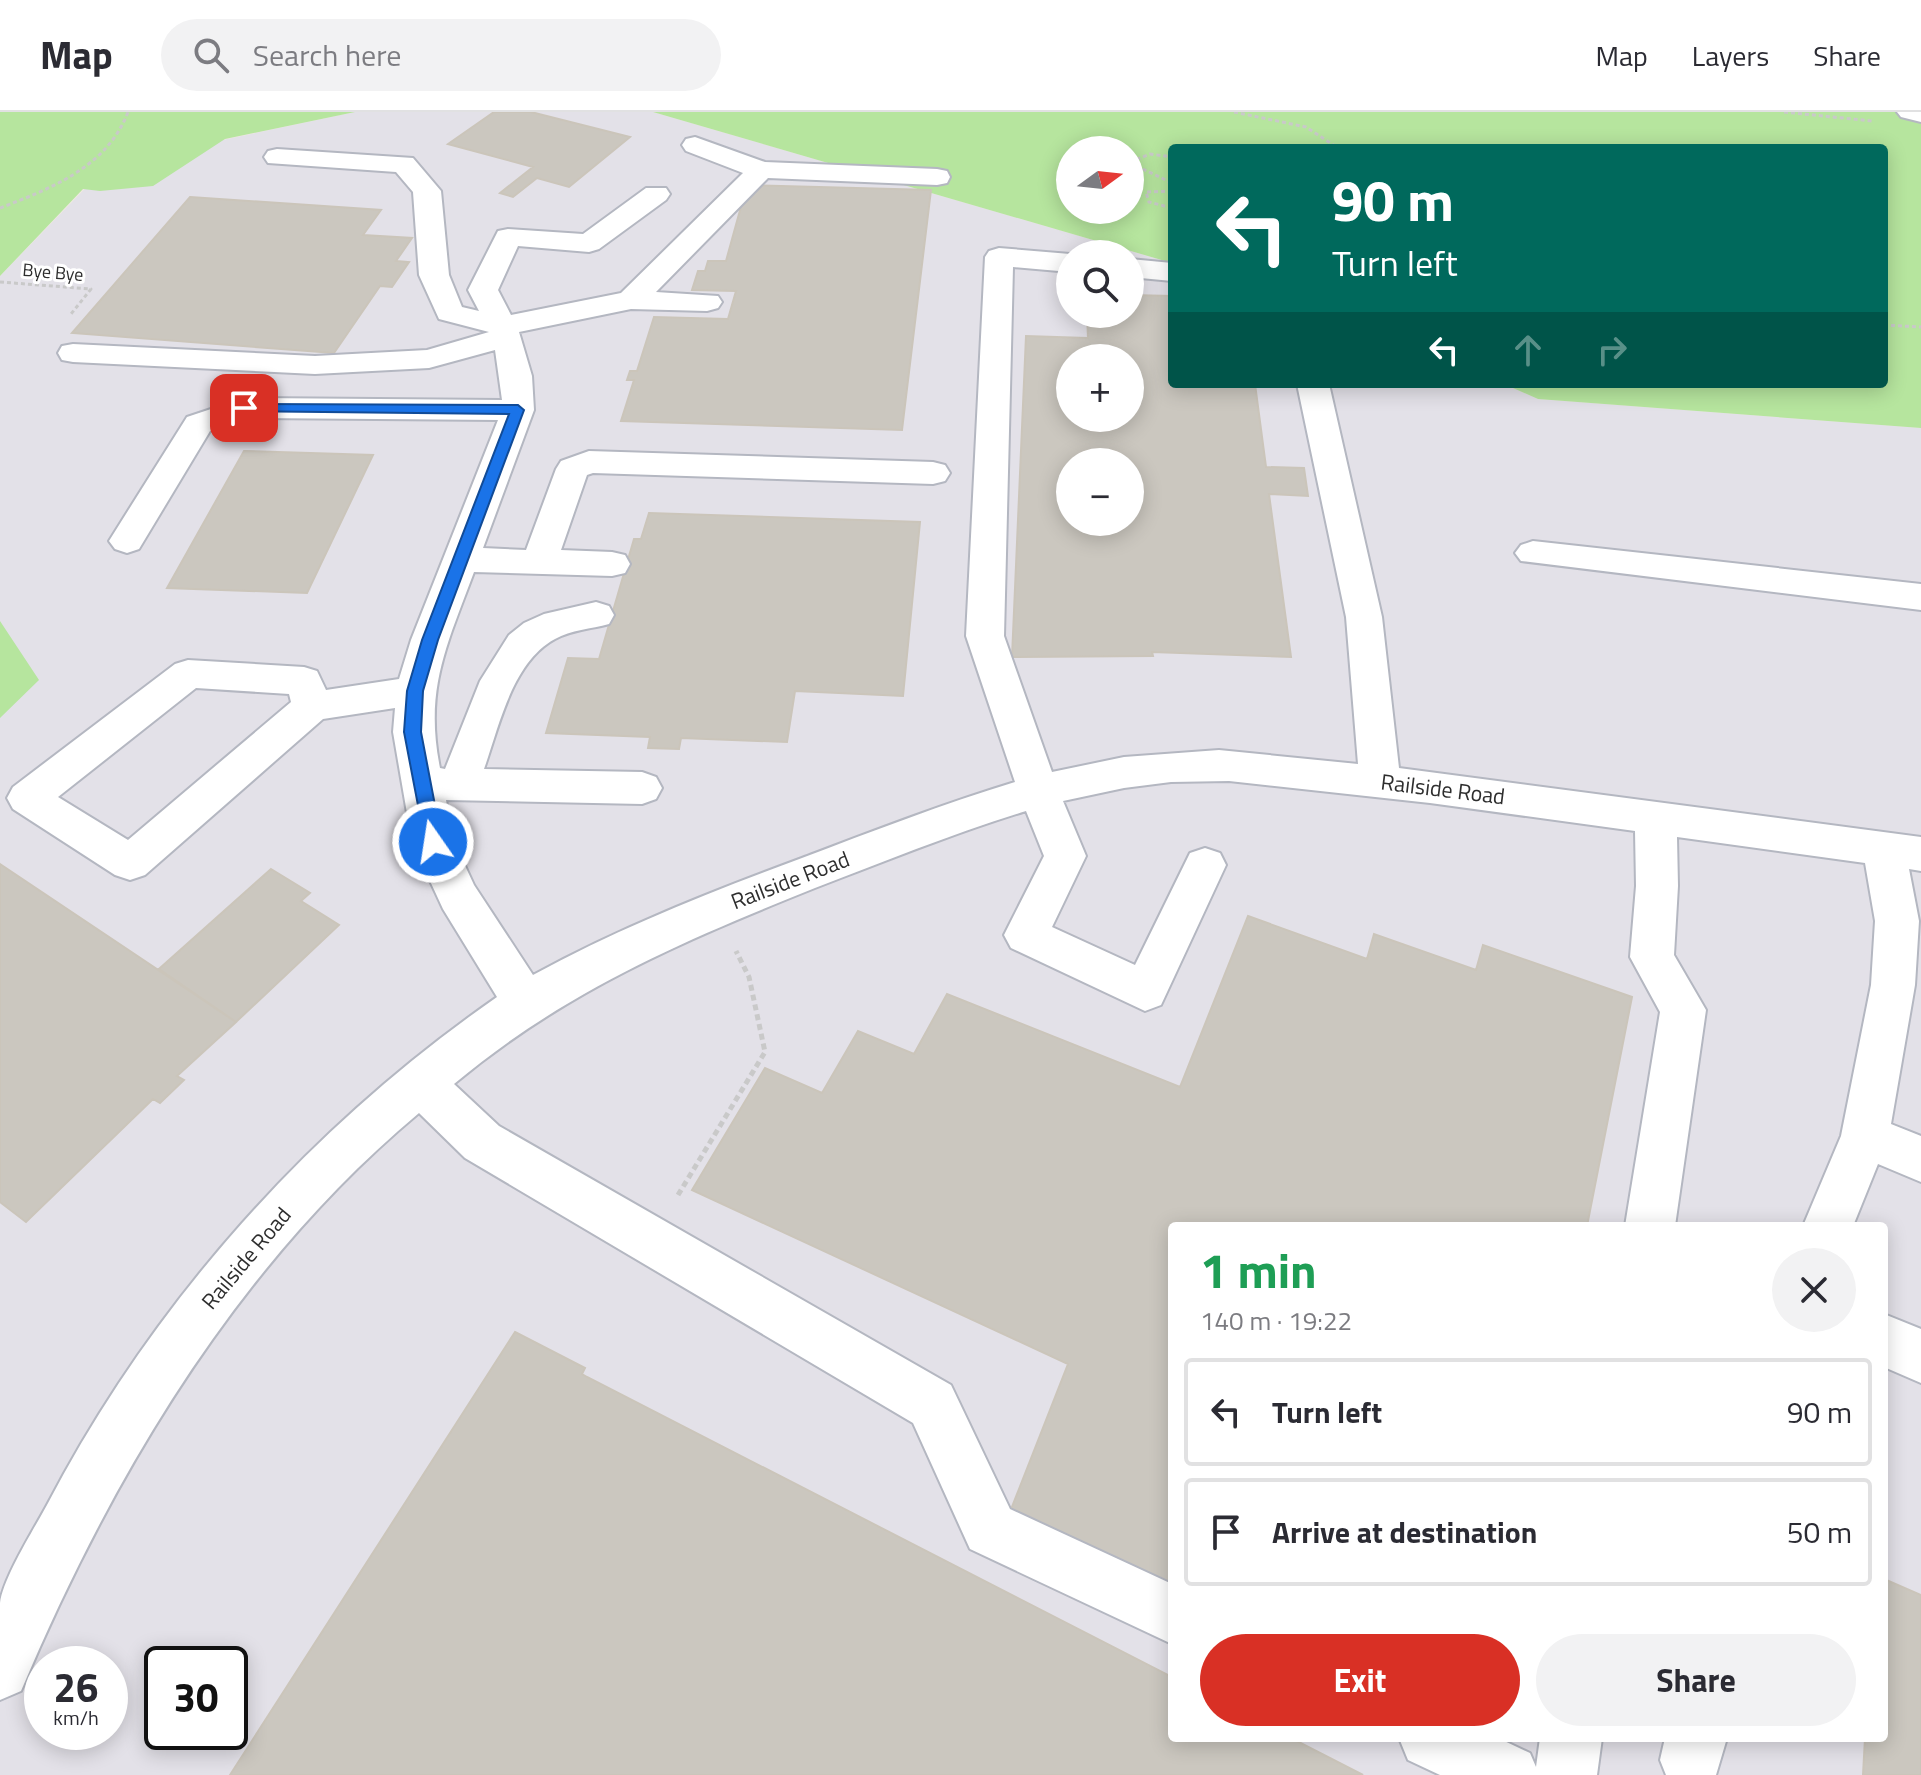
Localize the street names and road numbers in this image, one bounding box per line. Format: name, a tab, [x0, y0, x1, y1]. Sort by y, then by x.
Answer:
street label: Bye Bye	[21, 256, 85, 288]
street label: Railside Road	[1379, 765, 1507, 813]
street label: Railside Road	[726, 842, 854, 918]
street label: Railside Road	[193, 1199, 299, 1317]

